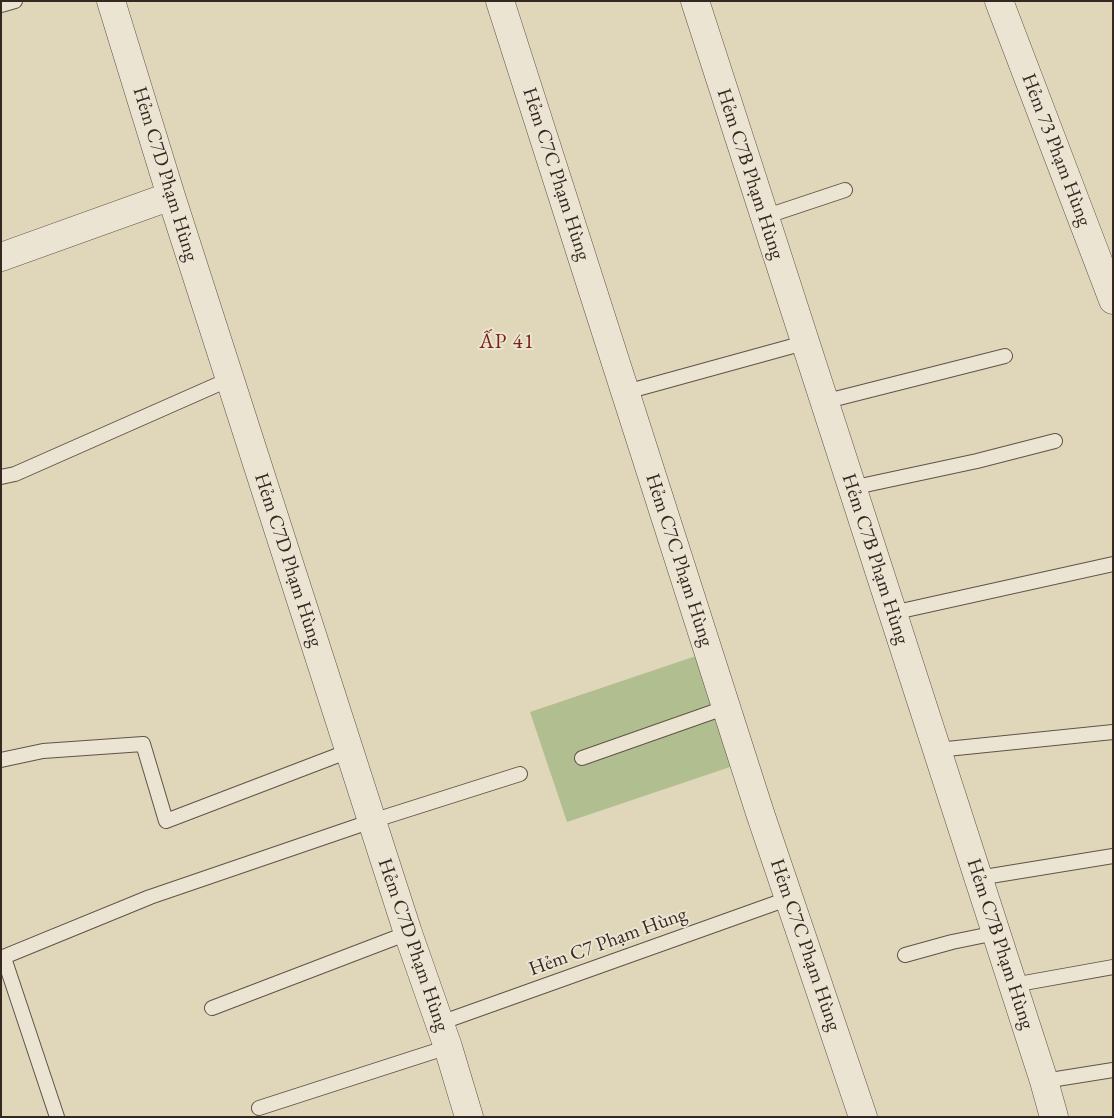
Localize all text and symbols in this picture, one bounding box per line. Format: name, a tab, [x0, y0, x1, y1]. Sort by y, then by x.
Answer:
street label: Hẻm 73 Phạm Hùng	[1016, 70, 1096, 230]
street label: Hẻm C7D Phạm Hùng	[127, 84, 203, 264]
street label: Hẻm C7C Phạm Hùng	[517, 84, 595, 264]
street label: Hẻm C7B Phạm Hùng	[711, 86, 789, 262]
district label: ẤP 41	[479, 329, 535, 355]
street label: Hẻm C7D Phạm Hùng	[249, 470, 327, 650]
street label: Hẻm C7C Phạm Hùng	[640, 470, 718, 650]
street label: Hẻm C7B Phạm Hùng	[836, 471, 914, 647]
street label: Hẻm C7D Phạm Hùng	[372, 855, 454, 1035]
street label: Hẻm C7C Phạm Hùng	[764, 856, 846, 1034]
street label: Hẻm C7B Phạm Hùng	[961, 856, 1039, 1032]
street label: Hẻm C7 Phạm Hùng	[526, 902, 690, 982]

